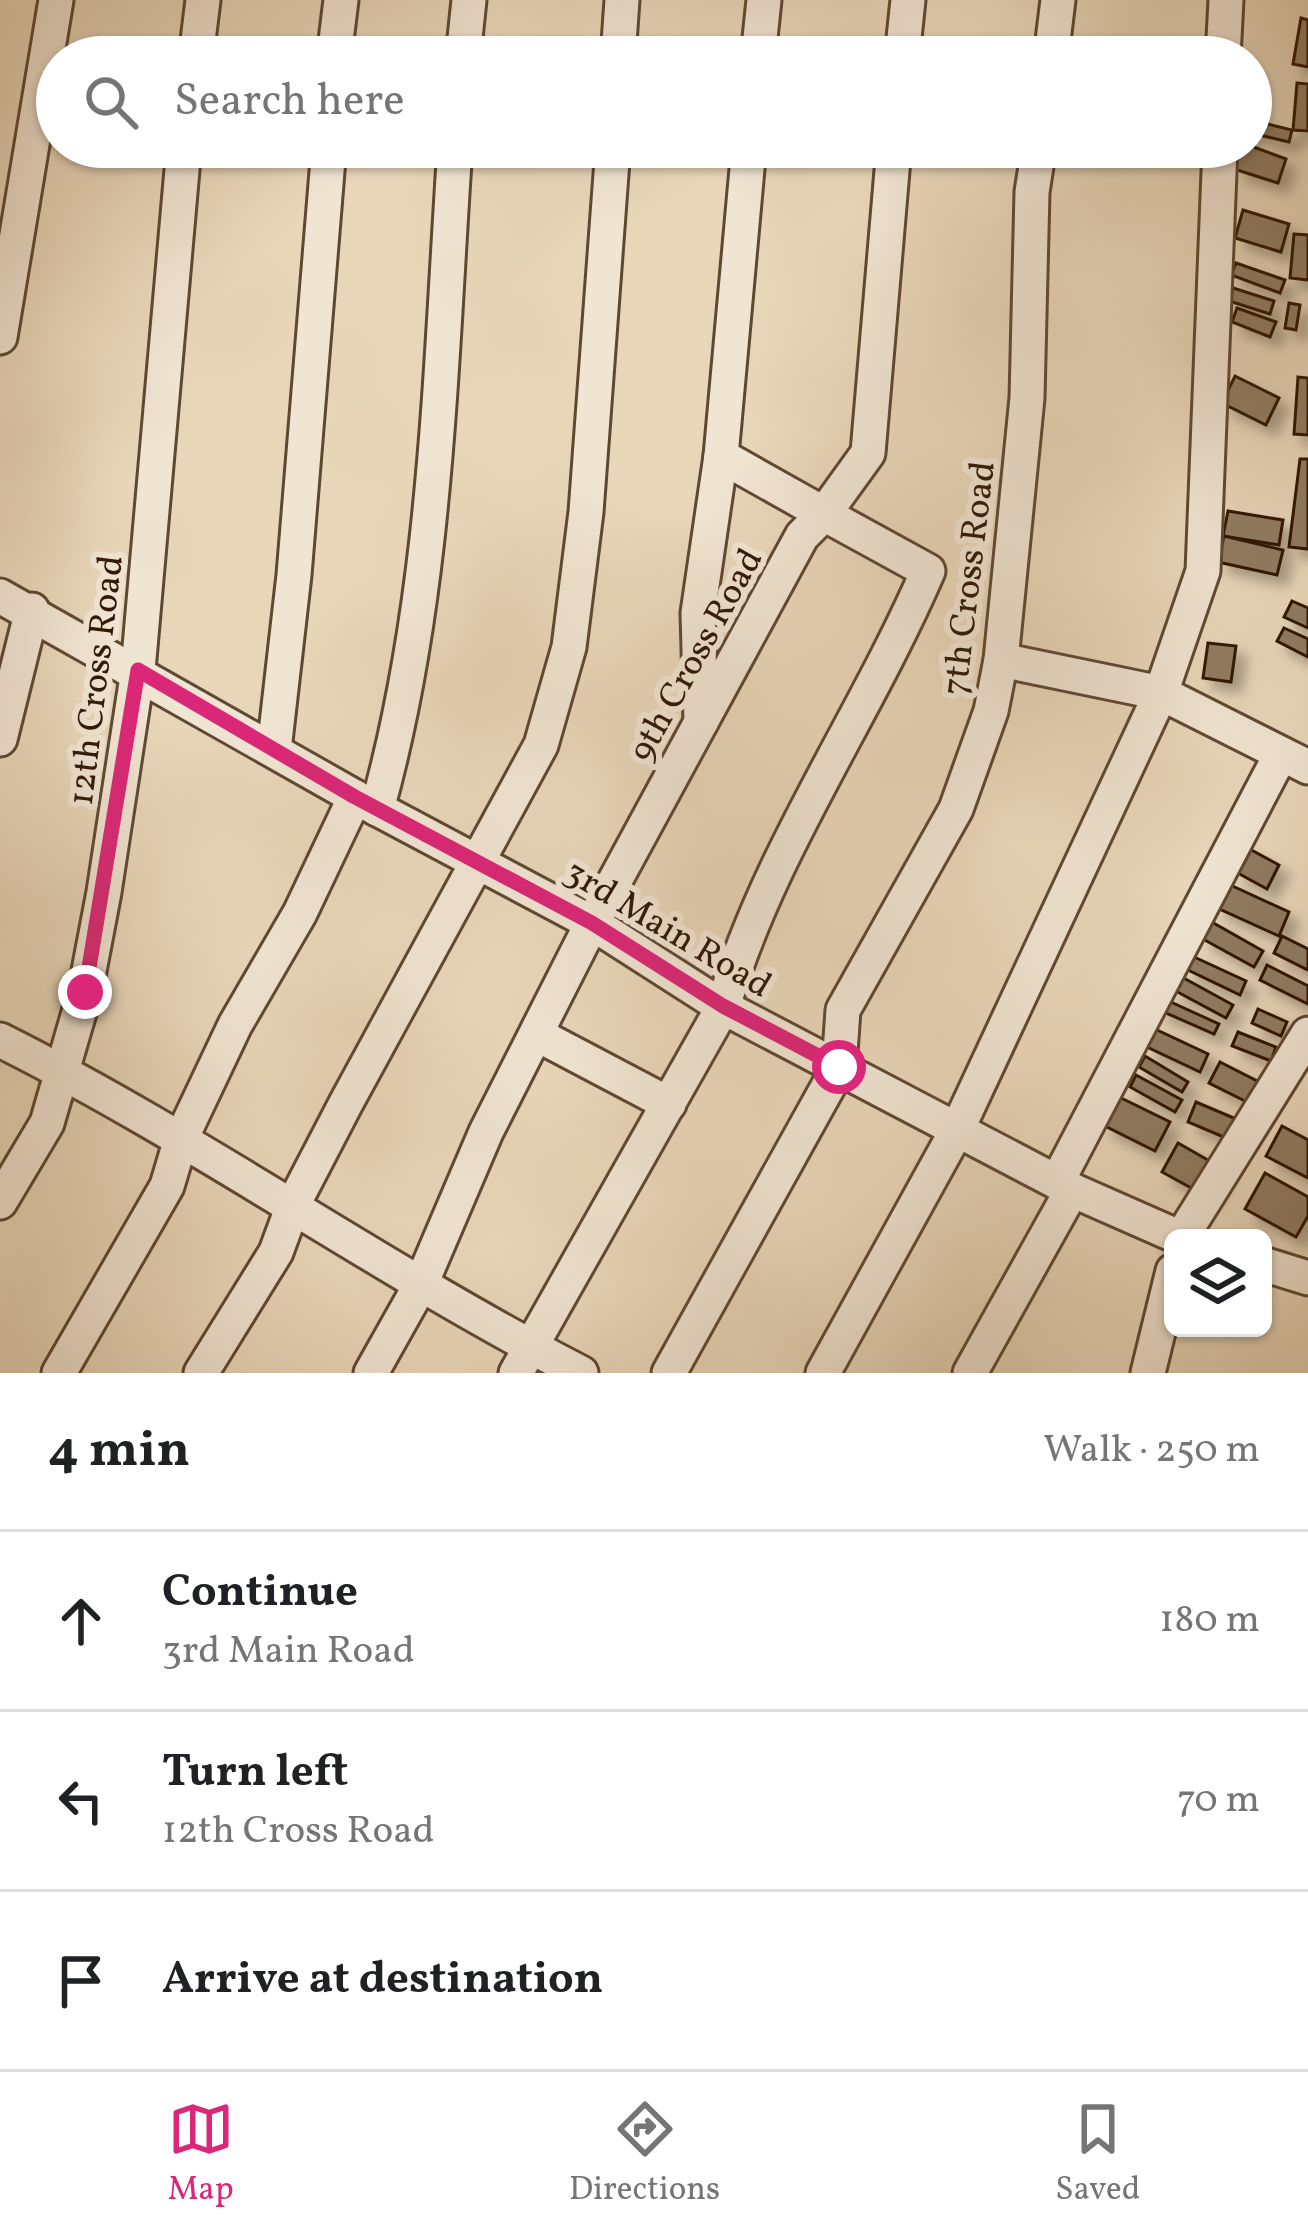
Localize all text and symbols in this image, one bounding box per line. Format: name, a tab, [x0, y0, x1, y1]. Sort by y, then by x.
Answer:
search box	[36, 36, 1272, 168]
icon: search	[78, 69, 144, 135]
text: Search here	[174, 71, 405, 134]
street label: 7th Cross Road	[932, 458, 1010, 699]
street label: 9th Cross Road	[618, 540, 777, 772]
street label: 12th Cross Road	[58, 553, 138, 808]
street label: 3rd Main Road	[554, 849, 780, 1012]
route end	[58, 965, 112, 1019]
route start	[812, 1040, 866, 1094]
map controls	[1164, 1229, 1272, 1337]
button: layers	[1164, 1229, 1272, 1337]
text: 4 min	[48, 1416, 190, 1487]
text: Walk · 250 m	[1043, 1424, 1260, 1478]
text: Continue	[162, 1562, 358, 1625]
icon: ahead	[48, 1588, 114, 1654]
text: 180 m	[1159, 1594, 1260, 1648]
text: 3rd Main Road	[162, 1625, 415, 1679]
text: Turn left	[162, 1742, 348, 1805]
icon: left	[48, 1768, 114, 1834]
text: 70 m	[1177, 1774, 1260, 1828]
text: 12th Cross Road	[162, 1805, 435, 1859]
icon: arrive	[48, 1948, 114, 2014]
text: Arrive at destination	[162, 1949, 603, 2012]
tab: Map	[168, 2096, 234, 2214]
tab: Directions	[569, 2096, 720, 2214]
tab: Saved	[1055, 2096, 1140, 2214]

